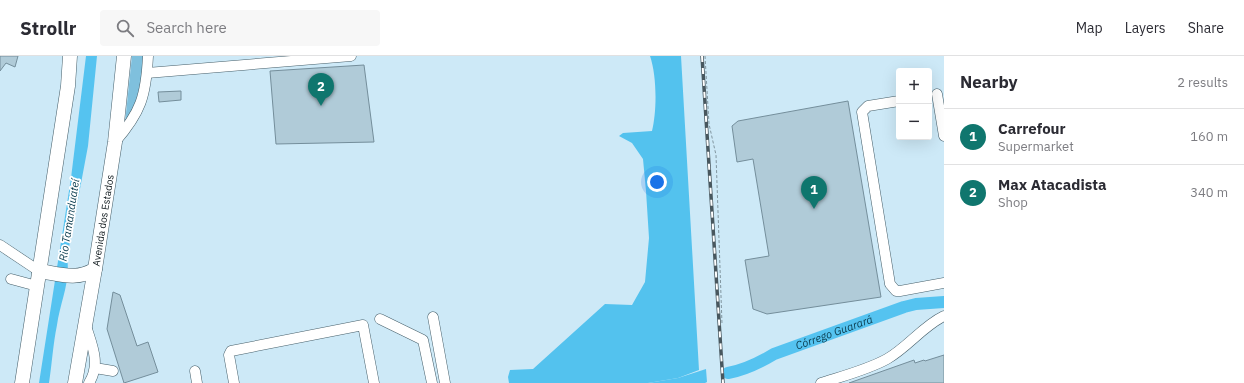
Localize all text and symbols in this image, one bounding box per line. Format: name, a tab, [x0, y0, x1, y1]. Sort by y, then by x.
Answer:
search box	[100, 10, 380, 46]
text: Strollr	[20, 16, 76, 40]
icon: search	[114, 17, 136, 39]
text: Search here	[146, 18, 227, 37]
text: Map	[1076, 19, 1103, 37]
text: Layers	[1125, 19, 1166, 37]
text: Share	[1188, 19, 1224, 37]
map controls	[896, 68, 932, 140]
button: +	[896, 68, 932, 104]
text: Nearby	[960, 71, 1018, 93]
pin: 2	[308, 73, 334, 106]
text: 2 results	[1177, 74, 1228, 91]
button: −	[896, 104, 932, 140]
text: Carrefour	[998, 119, 1066, 138]
text: 1	[969, 128, 977, 145]
text: 160 m	[1190, 128, 1228, 145]
text: Supermarket	[998, 138, 1074, 155]
your location	[647, 172, 667, 192]
street label: Avenida dos Estados	[89, 173, 116, 267]
text: Max Atacadista	[998, 175, 1106, 194]
pin: 1	[801, 176, 827, 209]
water label: Rio Tamanduateí	[56, 177, 83, 262]
text: 2	[969, 184, 977, 201]
text: 340 m	[1190, 184, 1228, 201]
text: Shop	[998, 194, 1028, 211]
water label: Córrego Guarará	[794, 312, 875, 353]

